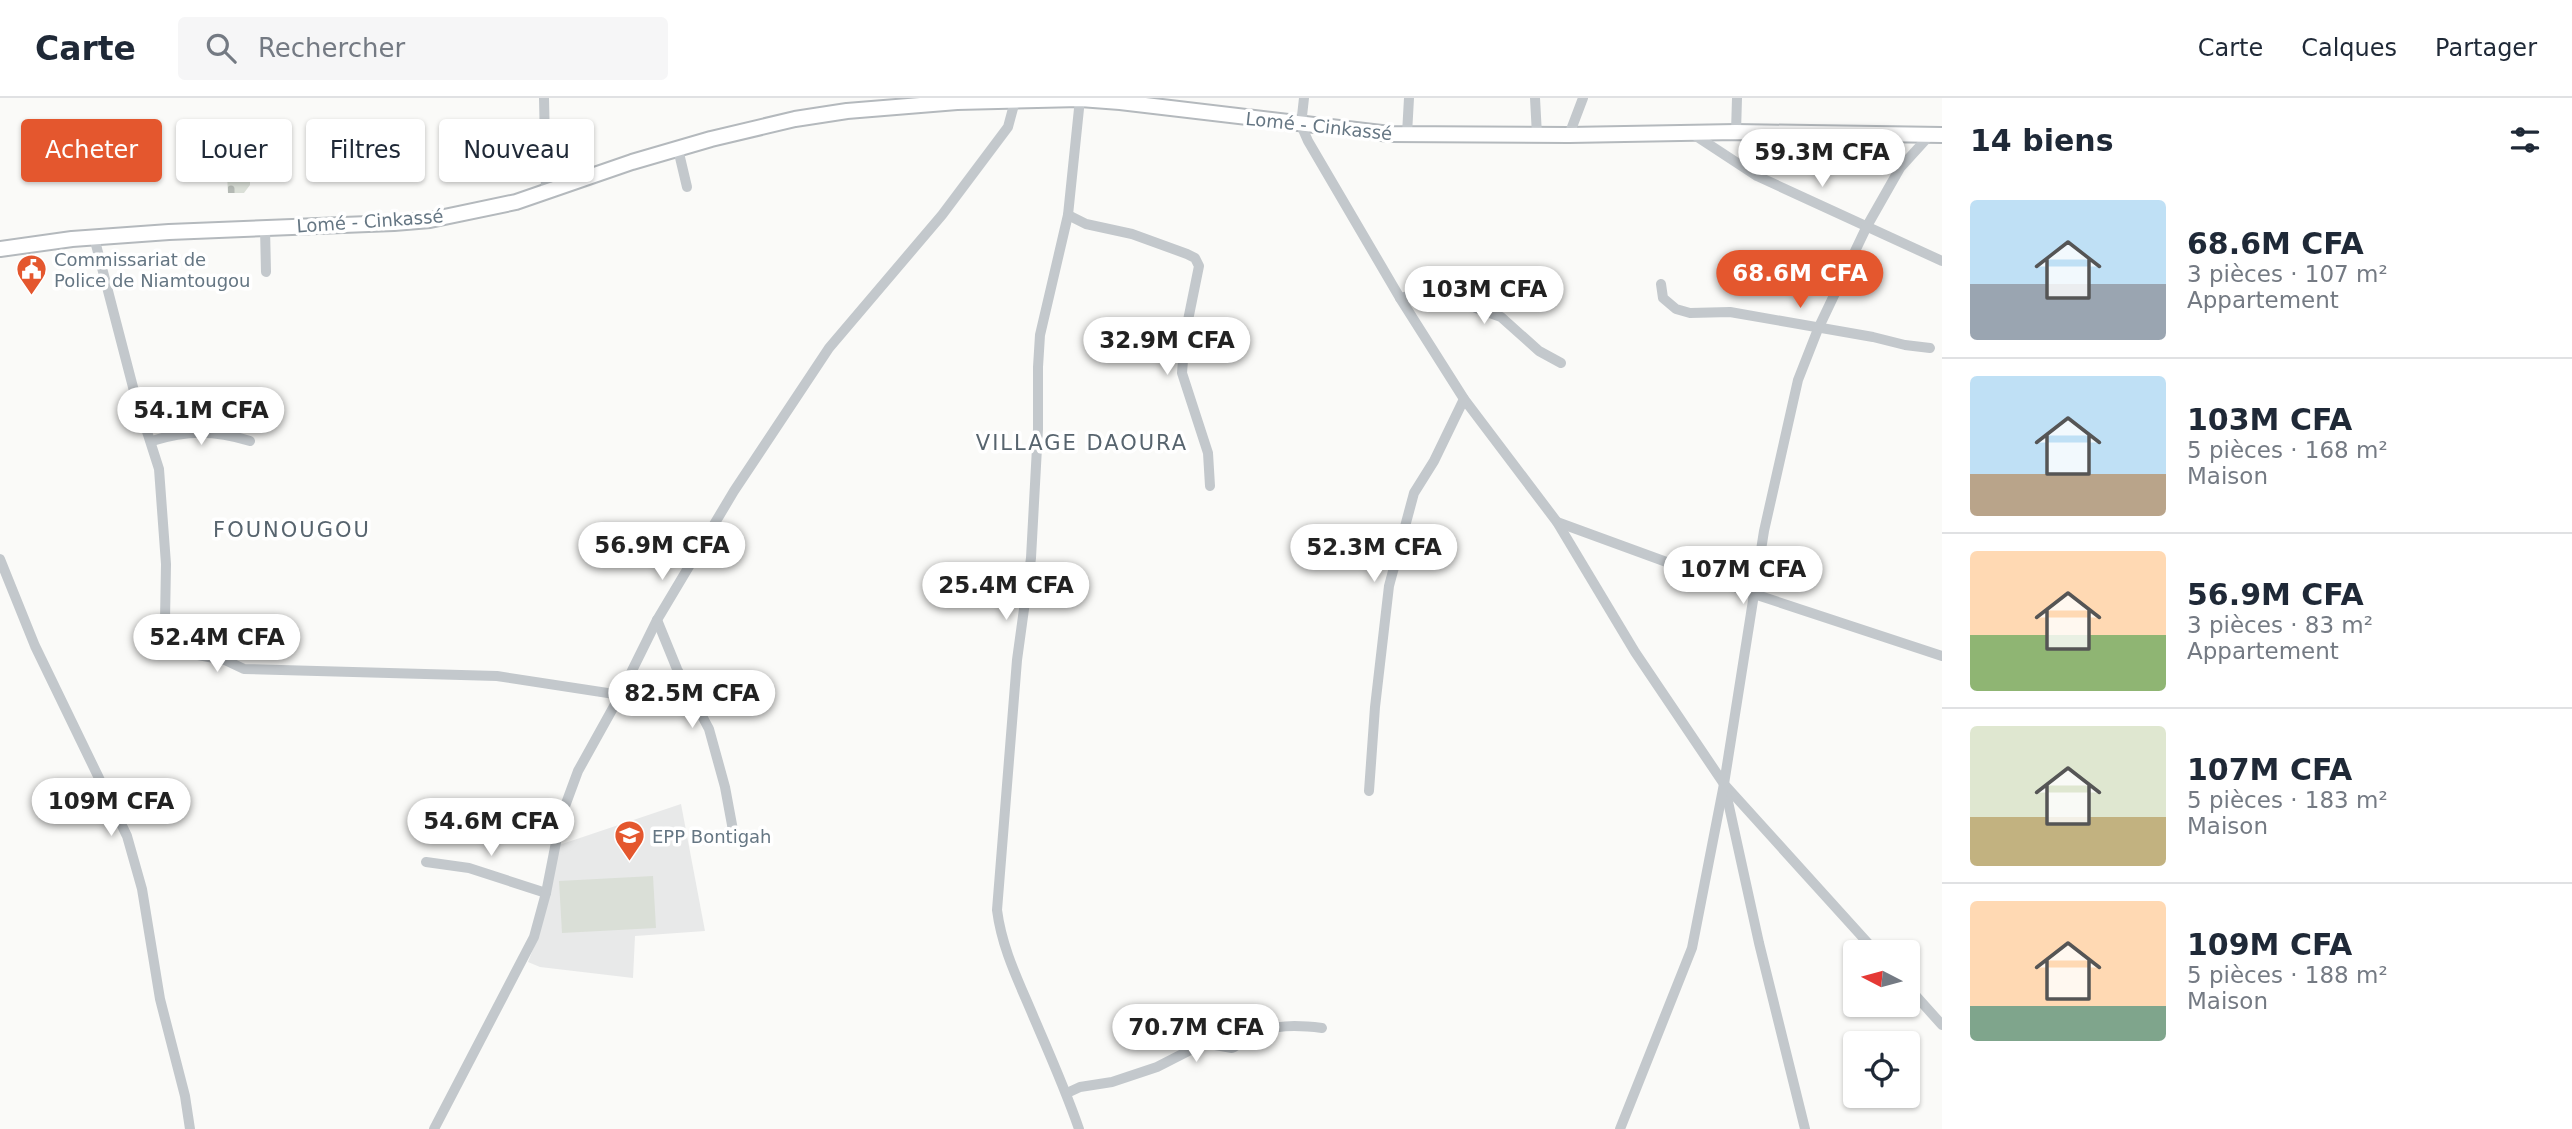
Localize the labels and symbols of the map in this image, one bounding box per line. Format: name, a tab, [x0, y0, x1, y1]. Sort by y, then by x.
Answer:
street label: Lomé - Cinkassé	[1245, 108, 1393, 144]
pin: 59.3M CFA	[1742, 130, 1902, 189]
street label: Lomé - Cinkassé	[296, 205, 444, 237]
place label: Commissariat de Police de Niamtougou	[54, 249, 251, 291]
pin: 68.6M CFA	[1720, 250, 1880, 310]
public building icon: Commissariat de Police de Niamtougou	[14, 252, 48, 296]
pin: 103M CFA	[1412, 266, 1556, 326]
pin: 32.9M CFA	[1087, 317, 1247, 377]
pin: 54.1M CFA	[121, 388, 281, 447]
district label: VILLAGE DAOURA	[976, 431, 1188, 455]
district label: FOUNOUGOU	[213, 518, 371, 542]
pin: 56.9M CFA	[582, 522, 742, 582]
pin: 52.3M CFA	[1294, 524, 1454, 584]
pin: 107M CFA	[1671, 546, 1815, 606]
pin: 25.4M CFA	[926, 562, 1086, 622]
pin: 52.4M CFA	[137, 614, 297, 674]
pin: 82.5M CFA	[612, 670, 772, 730]
pin: 109M CFA	[39, 778, 183, 838]
pin: 54.6M CFA	[411, 798, 571, 858]
school or university icon: EPP Bontigah	[612, 819, 646, 863]
place label: EPP Bontigah	[652, 826, 772, 847]
north arrow	[1843, 940, 1920, 1017]
pin: 70.7M CFA	[1116, 1004, 1276, 1064]

